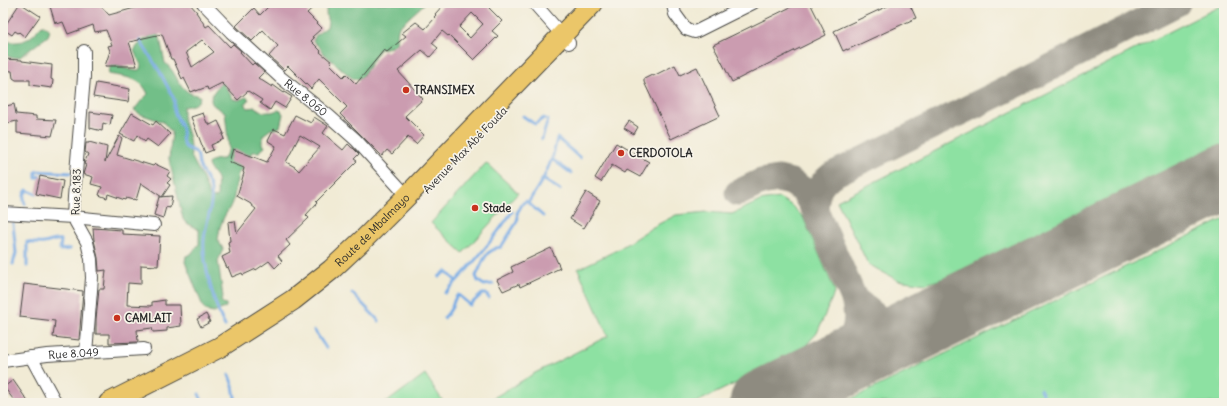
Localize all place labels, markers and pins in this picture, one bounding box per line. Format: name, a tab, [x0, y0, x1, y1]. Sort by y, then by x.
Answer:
place label: TRANSIMEX	[414, 83, 475, 97]
marker: TRANSIMEX	[401, 85, 411, 95]
place label: CERDOTOLA	[629, 146, 693, 160]
marker: CERDOTOLA	[616, 148, 626, 158]
place label: Stade	[483, 201, 511, 215]
marker: Stade	[470, 203, 480, 213]
place label: CAMLAIT	[125, 311, 172, 325]
marker: CAMLAIT	[112, 313, 122, 323]

